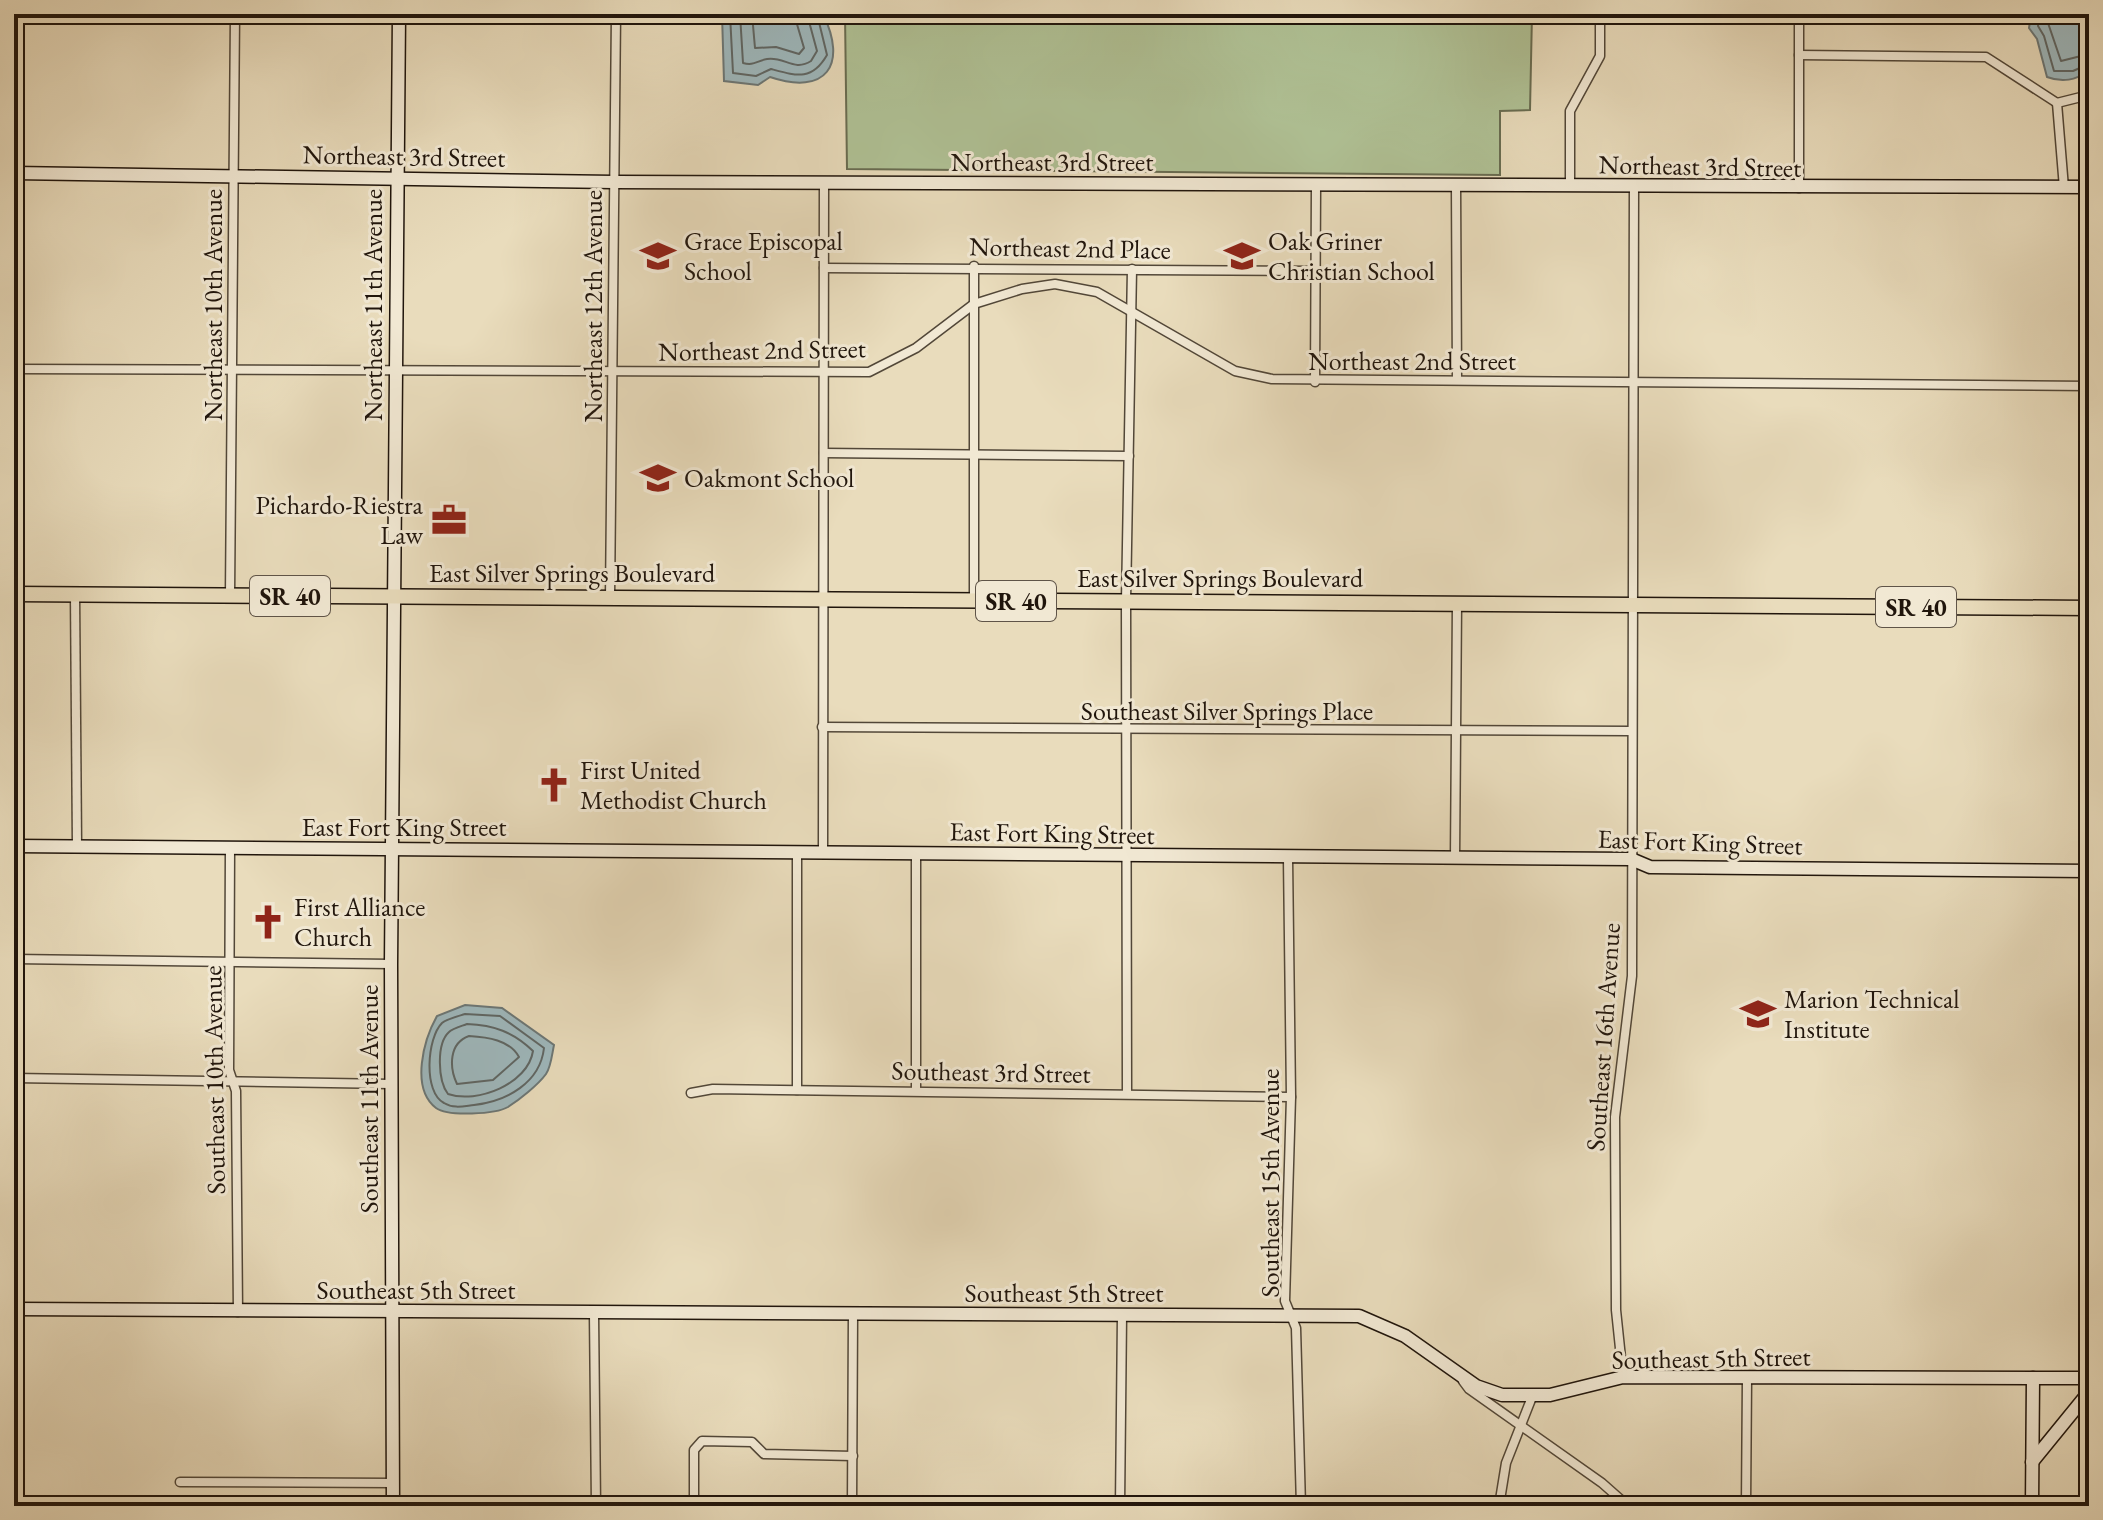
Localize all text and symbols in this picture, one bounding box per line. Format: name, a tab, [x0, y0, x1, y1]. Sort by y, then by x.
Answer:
street label: Northeast 3rd Street	[302, 137, 506, 175]
street label: Northeast 3rd Street	[951, 145, 1153, 179]
street label: Northeast 3rd Street	[1598, 147, 1802, 185]
street label: Northeast 10th Avenue	[196, 189, 230, 421]
street label: Northeast 11th Avenue	[356, 189, 390, 421]
street label: Northeast 12th Avenue	[576, 190, 610, 422]
place label: Grace Episcopal School	[684, 224, 843, 288]
place label: Oak Griner Christian School	[1268, 224, 1435, 288]
street label: Northeast 2nd Place	[969, 229, 1171, 267]
school or university icon: Grace Episcopal School	[639, 237, 677, 275]
school or university icon: Oak Griner Christian School	[1223, 237, 1261, 275]
street label: Northeast 2nd Street	[658, 331, 866, 369]
street label: Northeast 2nd Street	[1308, 344, 1516, 378]
school or university icon: Oakmont School	[639, 459, 677, 497]
place label: Oakmont School	[684, 461, 854, 495]
place label: Pichardo-Riestra Law	[255, 488, 424, 552]
office icon: Pichardo-Riestra Law	[430, 501, 468, 539]
street label: East Silver Springs Boulevard	[429, 556, 716, 590]
street label: East Silver Springs Boulevard	[1077, 561, 1364, 595]
road number: SR 40	[250, 576, 330, 616]
road number: SR 40	[976, 581, 1056, 621]
road number: SR 40	[1876, 587, 1956, 627]
street label: Southeast Silver Springs Place	[1081, 694, 1373, 728]
place label: First United Methodist Church	[580, 753, 767, 817]
church icon: First United Methodist Church	[535, 766, 573, 804]
street label: East Fort King Street	[301, 810, 507, 844]
street label: East Fort King Street	[949, 814, 1155, 852]
street label: East Fort King Street	[1597, 821, 1803, 863]
place label: First Alliance Church	[294, 890, 425, 954]
church icon: First Alliance Church	[249, 903, 287, 941]
street label: Southeast 16th Avenue	[1578, 922, 1628, 1152]
street label: Southeast 10th Avenue	[195, 965, 233, 1195]
place label: Marion Technical Institute	[1784, 982, 1960, 1046]
street label: Southeast 11th Avenue	[352, 985, 386, 1213]
school or university icon: Marion Technical Institute	[1739, 995, 1777, 1033]
street label: Southeast 3rd Street	[891, 1053, 1091, 1091]
street label: Southeast 15th Avenue	[1253, 1069, 1287, 1297]
street label: Southeast 5th Street	[317, 1273, 515, 1307]
street label: Southeast 5th Street	[965, 1276, 1163, 1310]
street label: Southeast 5th Street	[1611, 1339, 1811, 1377]

